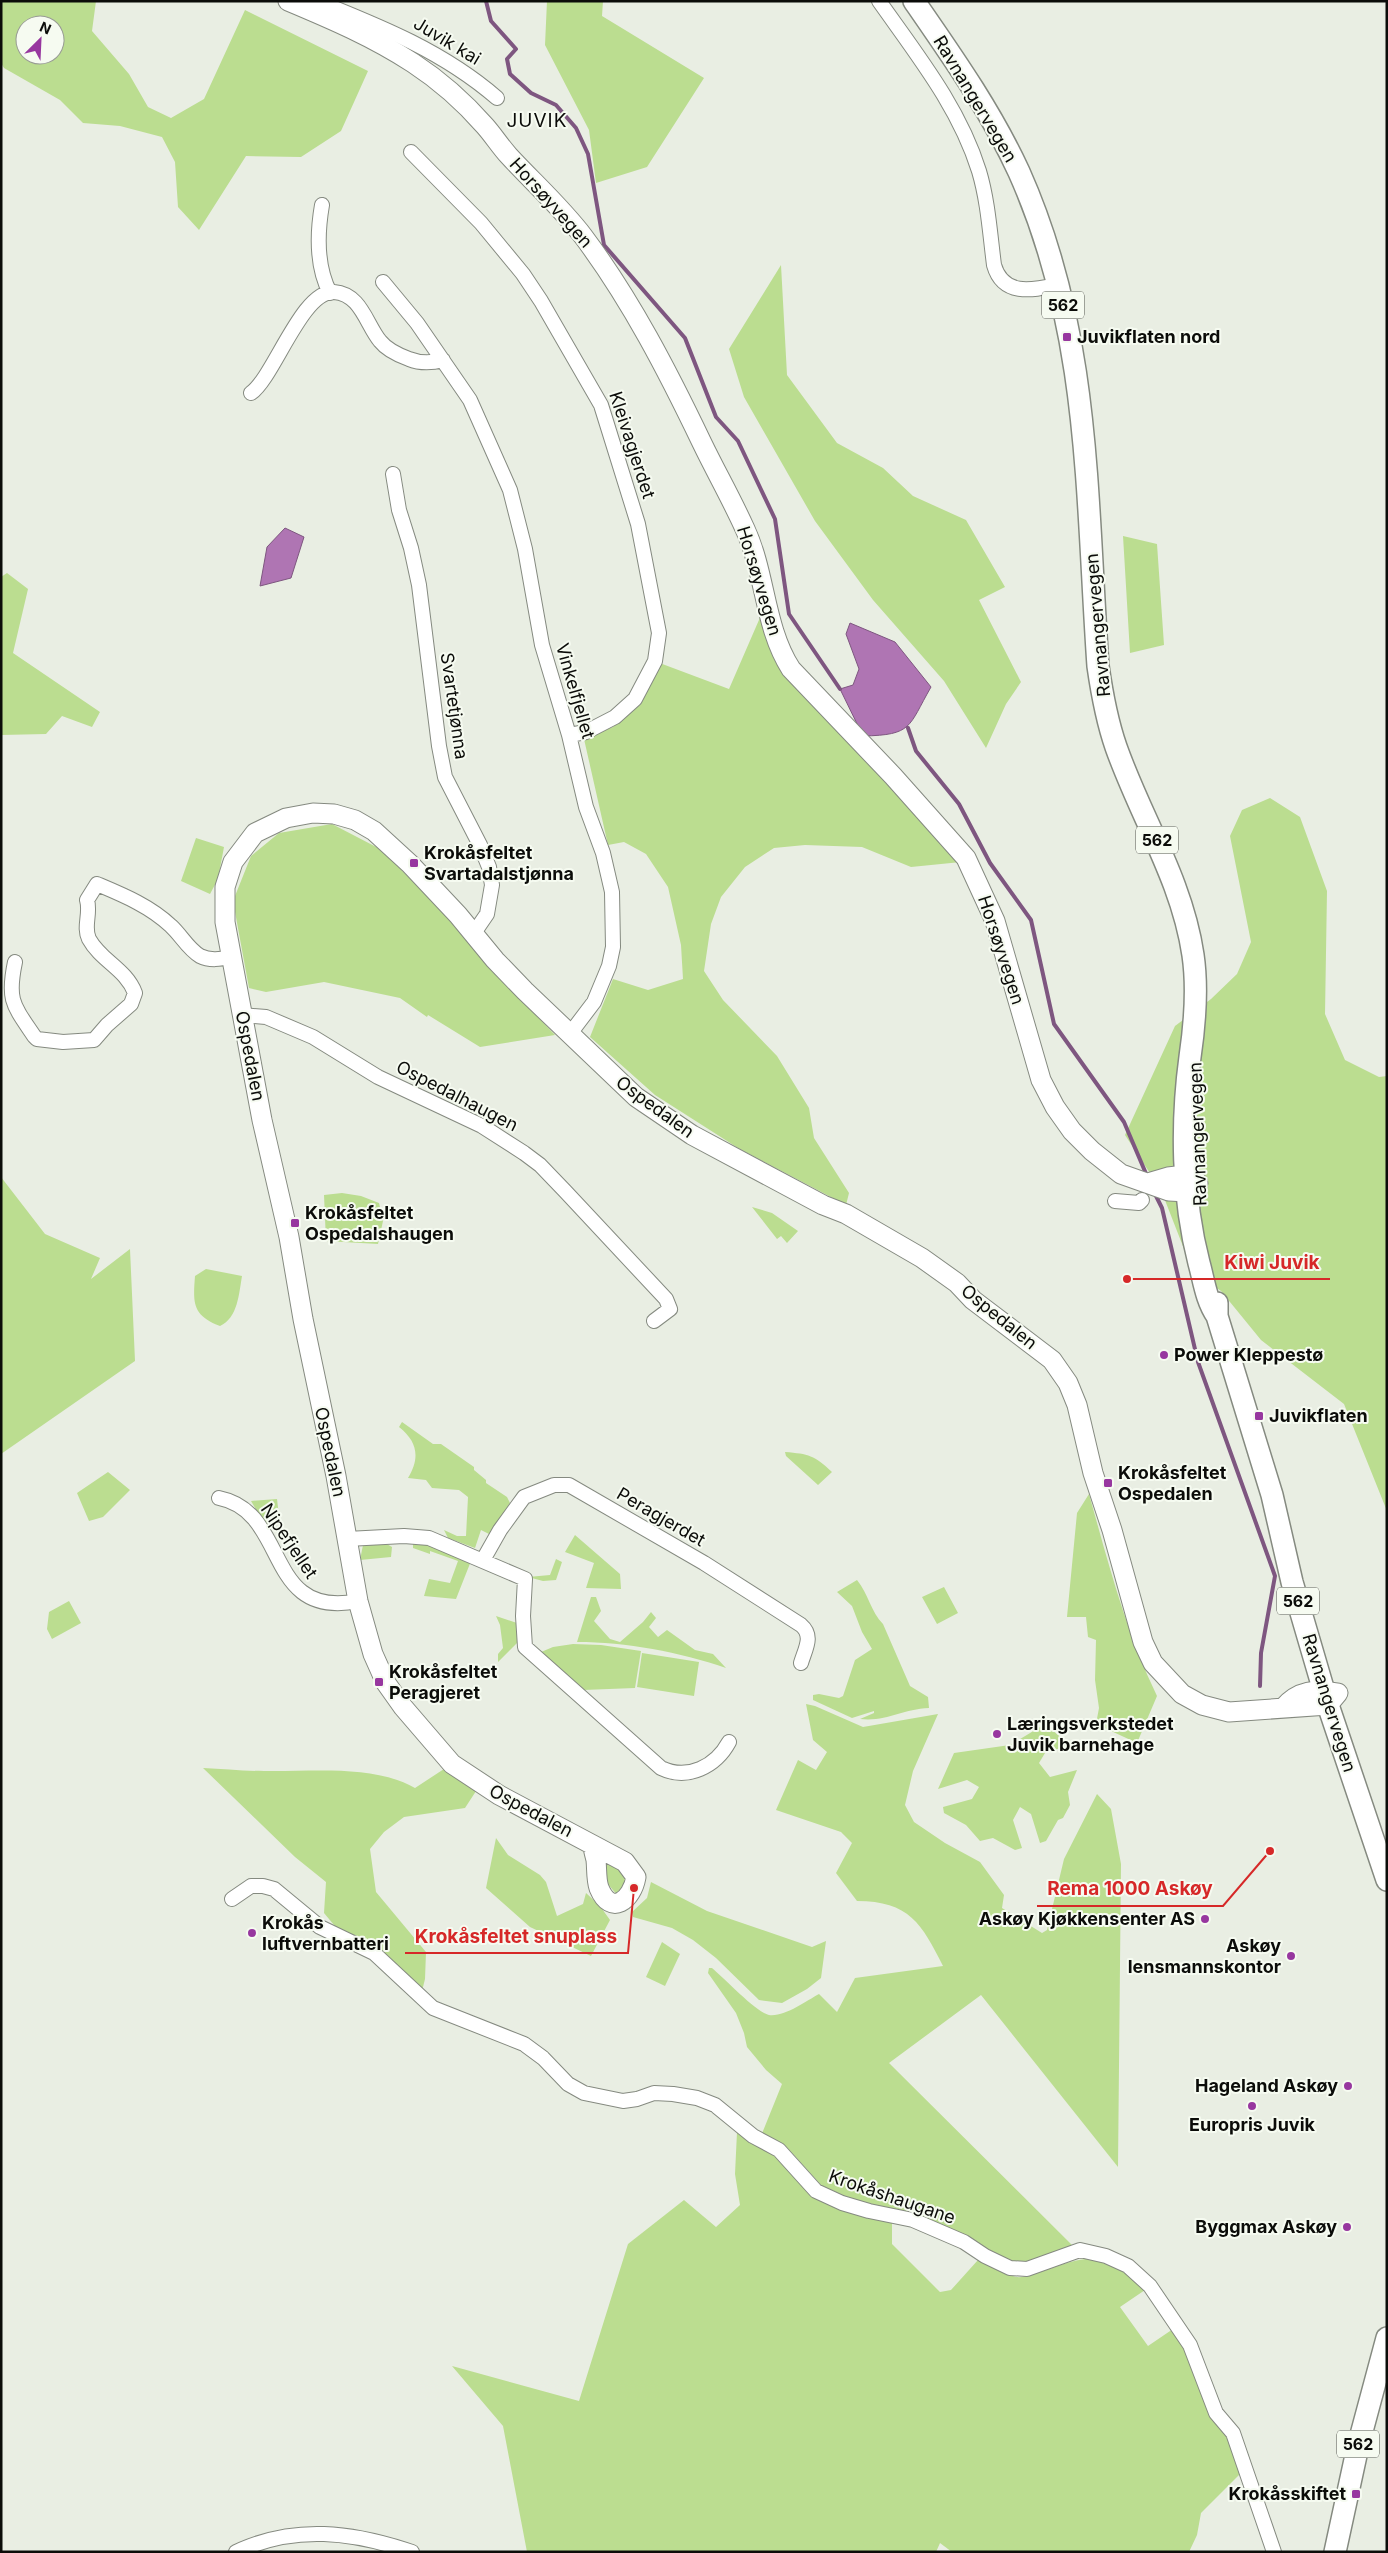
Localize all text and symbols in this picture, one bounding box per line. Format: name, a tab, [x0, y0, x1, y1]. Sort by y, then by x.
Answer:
street label: Juvik kai	[410, 12, 485, 69]
north arrow	[15, 15, 65, 65]
text: N	[37, 18, 54, 38]
street label: Ravnangervegen	[929, 32, 1021, 166]
district label: JUVIK	[507, 109, 567, 132]
street label: Horsøyvegen	[506, 153, 597, 252]
road number: 562	[1042, 292, 1084, 318]
place label: Juvikflaten nord	[1077, 326, 1220, 347]
marker: Juvikflaten nord	[1061, 331, 1073, 343]
street label: Kleivagjerdet	[605, 389, 660, 501]
street label: Horsøyvegen	[733, 524, 786, 638]
street label: Ravnangervegen	[1081, 552, 1114, 698]
street label: Vinkelfjellet	[552, 641, 599, 741]
street label: Svartetjønna	[437, 651, 472, 761]
road number: 562	[1136, 826, 1178, 854]
place label: Krokåsfeltet Svartadalstjønna	[424, 842, 574, 884]
marker: Krokåsfeltet Svartadalstjønna	[408, 857, 420, 869]
street label: Horsøyvegen	[974, 893, 1029, 1007]
street label: Ospedalen	[231, 1009, 270, 1103]
street label: Ospedalhaugen	[393, 1056, 522, 1135]
street label: Ravnangervegen	[1184, 1062, 1211, 1206]
street label: Ospedalen	[612, 1071, 698, 1142]
place label: Krokåsfeltet Ospedalshaugen	[305, 1202, 454, 1244]
marker: Krokåsfeltet Ospedalshaugen	[289, 1217, 301, 1229]
callout: Kiwi Juvik	[1215, 1245, 1330, 1279]
text: Kiwi Juvik	[1224, 1251, 1320, 1274]
street label: Ospedalen	[957, 1280, 1041, 1354]
place label: Power Kleppestø	[1174, 1344, 1323, 1365]
marker: Power Kleppestø	[1158, 1349, 1170, 1361]
street label: Ospedalen	[311, 1405, 350, 1499]
place label: Juvikflaten	[1269, 1405, 1368, 1426]
marker: Juvikflaten	[1253, 1410, 1265, 1422]
place label: Krokåsfeltet Ospedalen	[1118, 1462, 1227, 1504]
marker: Krokåsfeltet Ospedalen	[1102, 1477, 1114, 1489]
street label: Peragjerdet	[613, 1483, 709, 1550]
street label: Nipefjellet	[257, 1499, 322, 1582]
road number: 562	[1277, 1588, 1319, 1614]
street label: Ravnangervegen	[1298, 1631, 1361, 1775]
place label: Krokåsfeltet Peragjeret	[389, 1661, 498, 1703]
marker: Krokåsfeltet Peragjeret	[373, 1676, 385, 1688]
place label: Læringsverkstedet Juvik barnehage	[1007, 1713, 1174, 1755]
marker: Læringsverkstedet Juvik barnehage	[991, 1728, 1003, 1740]
street label: Ospedalen	[486, 1780, 577, 1841]
callout: Rema 1000 Askøy	[1037, 1872, 1223, 1906]
text: Rema 1000 Askøy	[1047, 1877, 1213, 1900]
place label: Askøy Kjøkkensenter AS	[979, 1908, 1195, 1929]
place label: Krokås luftvernbatteri	[262, 1912, 389, 1954]
marker: Askøy Kjøkkensenter AS	[1199, 1913, 1211, 1925]
callout: Krokåsfeltet snuplass	[405, 1919, 628, 1953]
text: Krokåsfeltet snuplass	[415, 1925, 617, 1948]
marker: Krokås luftvernbatteri	[246, 1927, 258, 1939]
place label: Askøy lensmannskontor	[1128, 1935, 1281, 1977]
marker: Askøy lensmannskontor	[1285, 1950, 1297, 1962]
place label: Hageland Askøy	[1195, 2075, 1338, 2096]
marker: Hageland Askøy	[1342, 2080, 1354, 2092]
marker: Europris Juvik	[1246, 2100, 1258, 2112]
place label: Europris Juvik	[1189, 2114, 1316, 2135]
street label: Krokåshaugane	[826, 2165, 958, 2228]
place label: Byggmax Askøy	[1195, 2216, 1337, 2237]
marker: Byggmax Askøy	[1341, 2221, 1353, 2233]
road number: 562	[1337, 2430, 1379, 2458]
place label: Krokåsskiftet	[1229, 2483, 1346, 2504]
marker: Krokåsskiftet	[1350, 2488, 1362, 2500]

